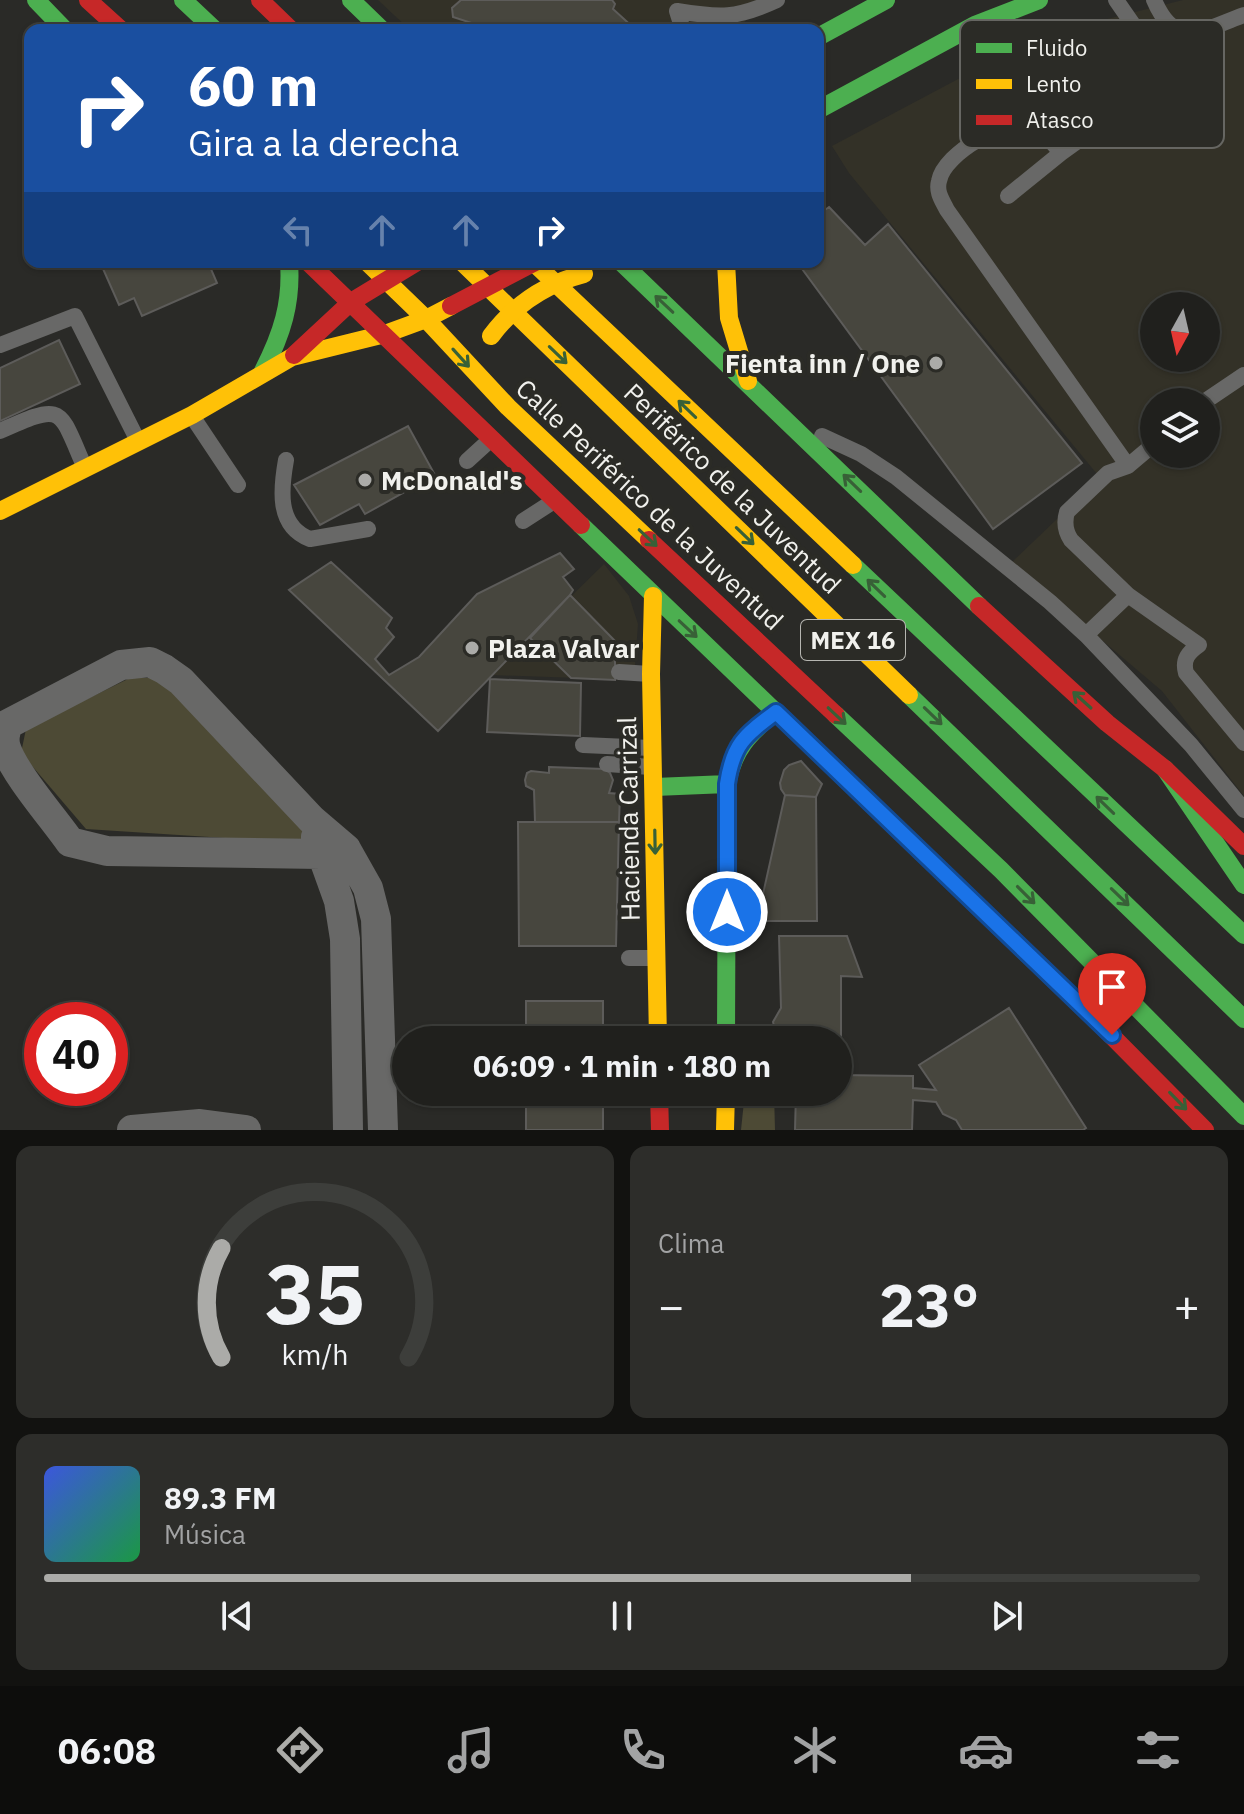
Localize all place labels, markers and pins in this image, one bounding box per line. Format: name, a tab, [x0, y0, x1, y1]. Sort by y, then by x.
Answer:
place label: Fienta inn / One	[725, 346, 920, 380]
marker: Fienta inn / One	[927, 354, 945, 372]
place label: McDonald's	[381, 463, 523, 497]
marker: McDonald's	[356, 471, 374, 489]
place label: Plaza Valvar	[488, 631, 640, 665]
marker: Plaza Valvar	[463, 639, 481, 657]
pin	[1078, 953, 1146, 1035]

